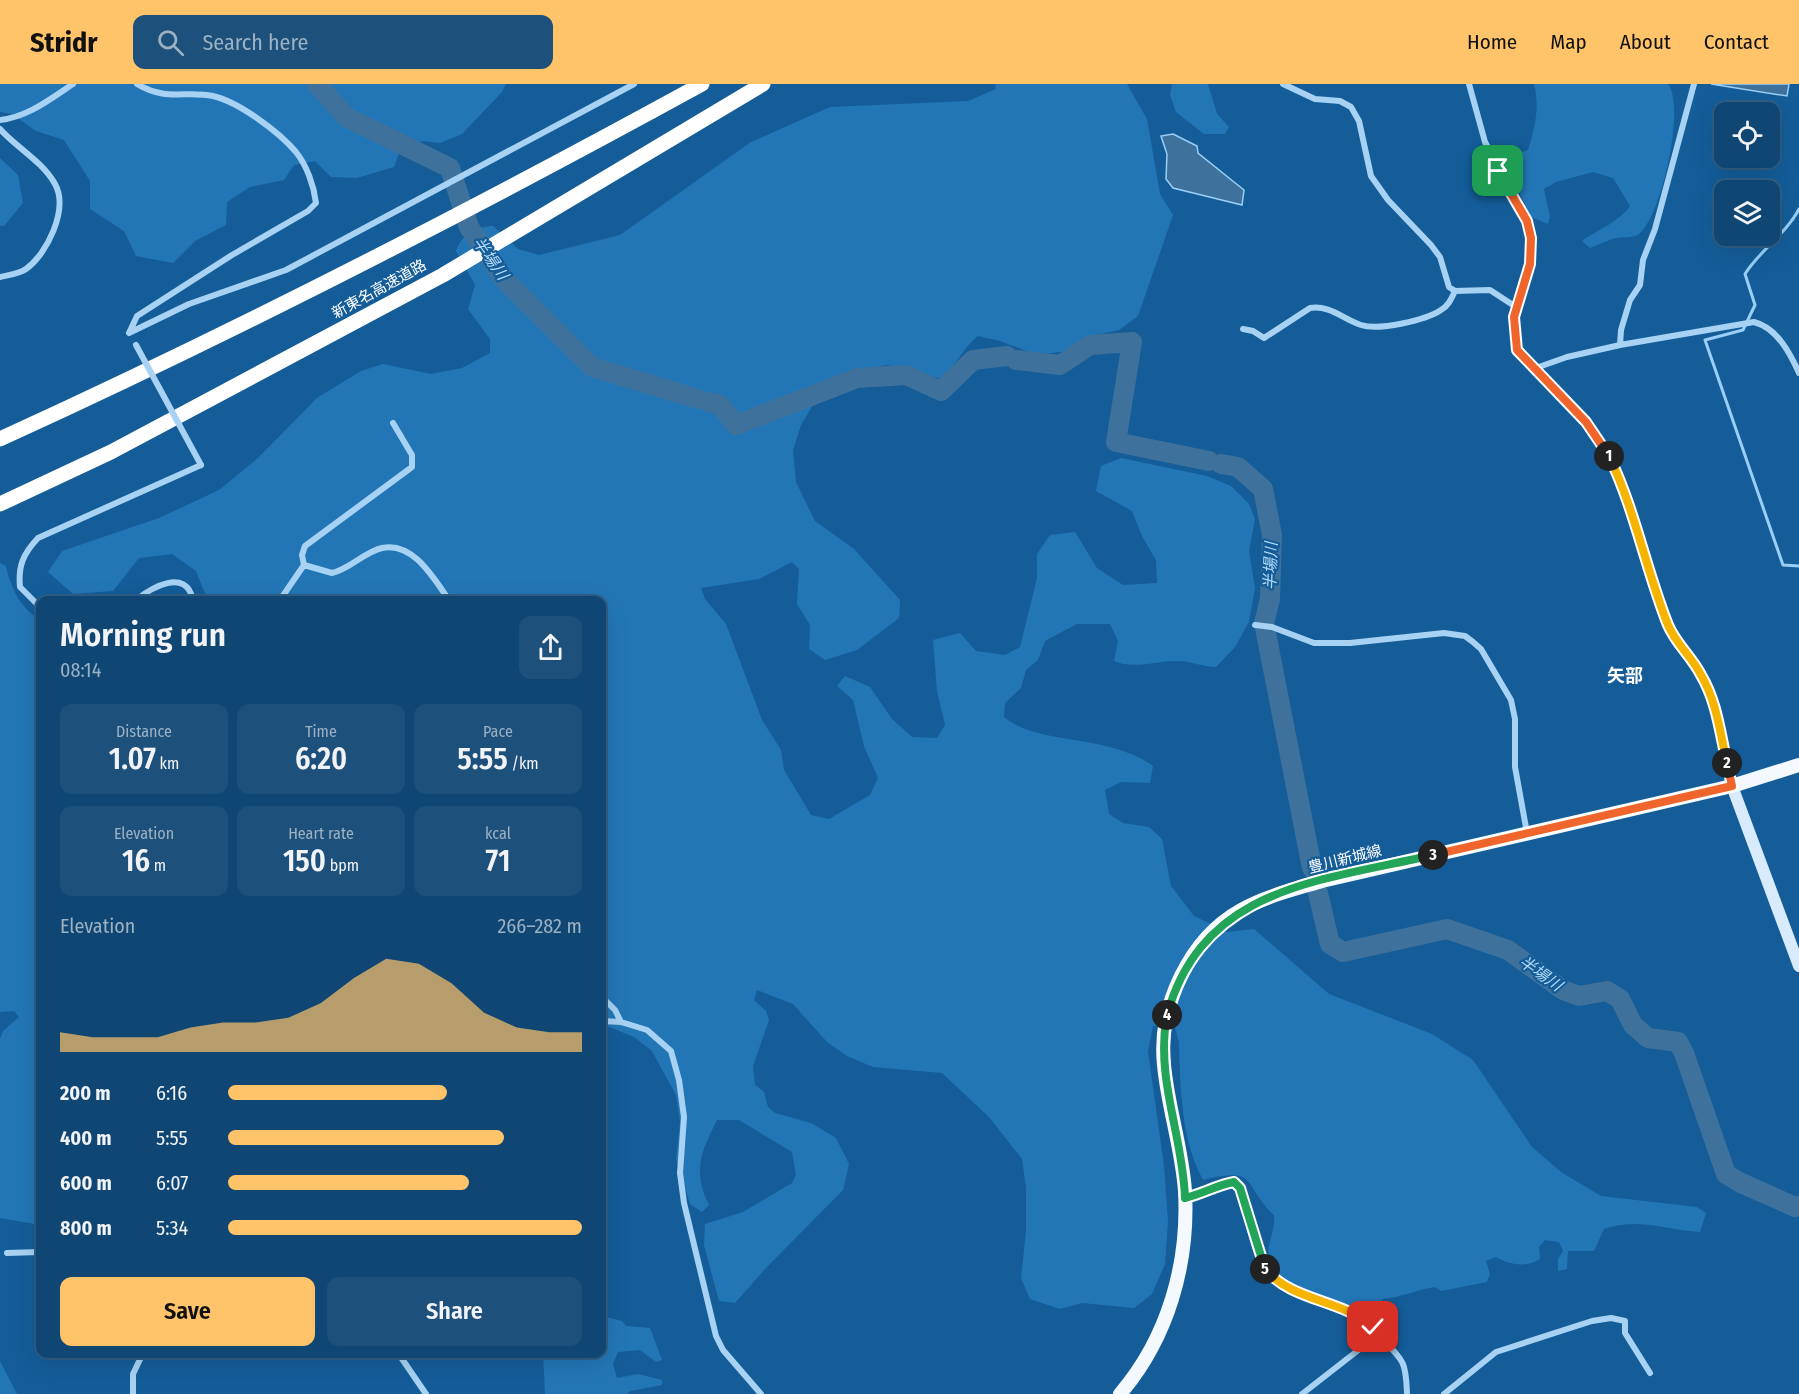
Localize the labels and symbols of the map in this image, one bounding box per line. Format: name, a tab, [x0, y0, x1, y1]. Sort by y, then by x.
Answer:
pin	[1472, 145, 1523, 196]
water label: 半場川	[469, 233, 513, 285]
street label: 新東名高速道路	[329, 256, 429, 322]
pin: 1	[1594, 441, 1624, 471]
water label: 半場川	[1260, 540, 1281, 590]
district label: 矢部	[1607, 665, 1643, 687]
pin: 2	[1712, 748, 1742, 778]
pin: 3	[1418, 840, 1448, 870]
street label: 豊川新城線	[1306, 841, 1384, 877]
water label: 半場川	[1516, 952, 1567, 996]
pin: 4	[1152, 1000, 1182, 1030]
pin: 5	[1250, 1254, 1280, 1284]
pin	[1347, 1301, 1398, 1352]

